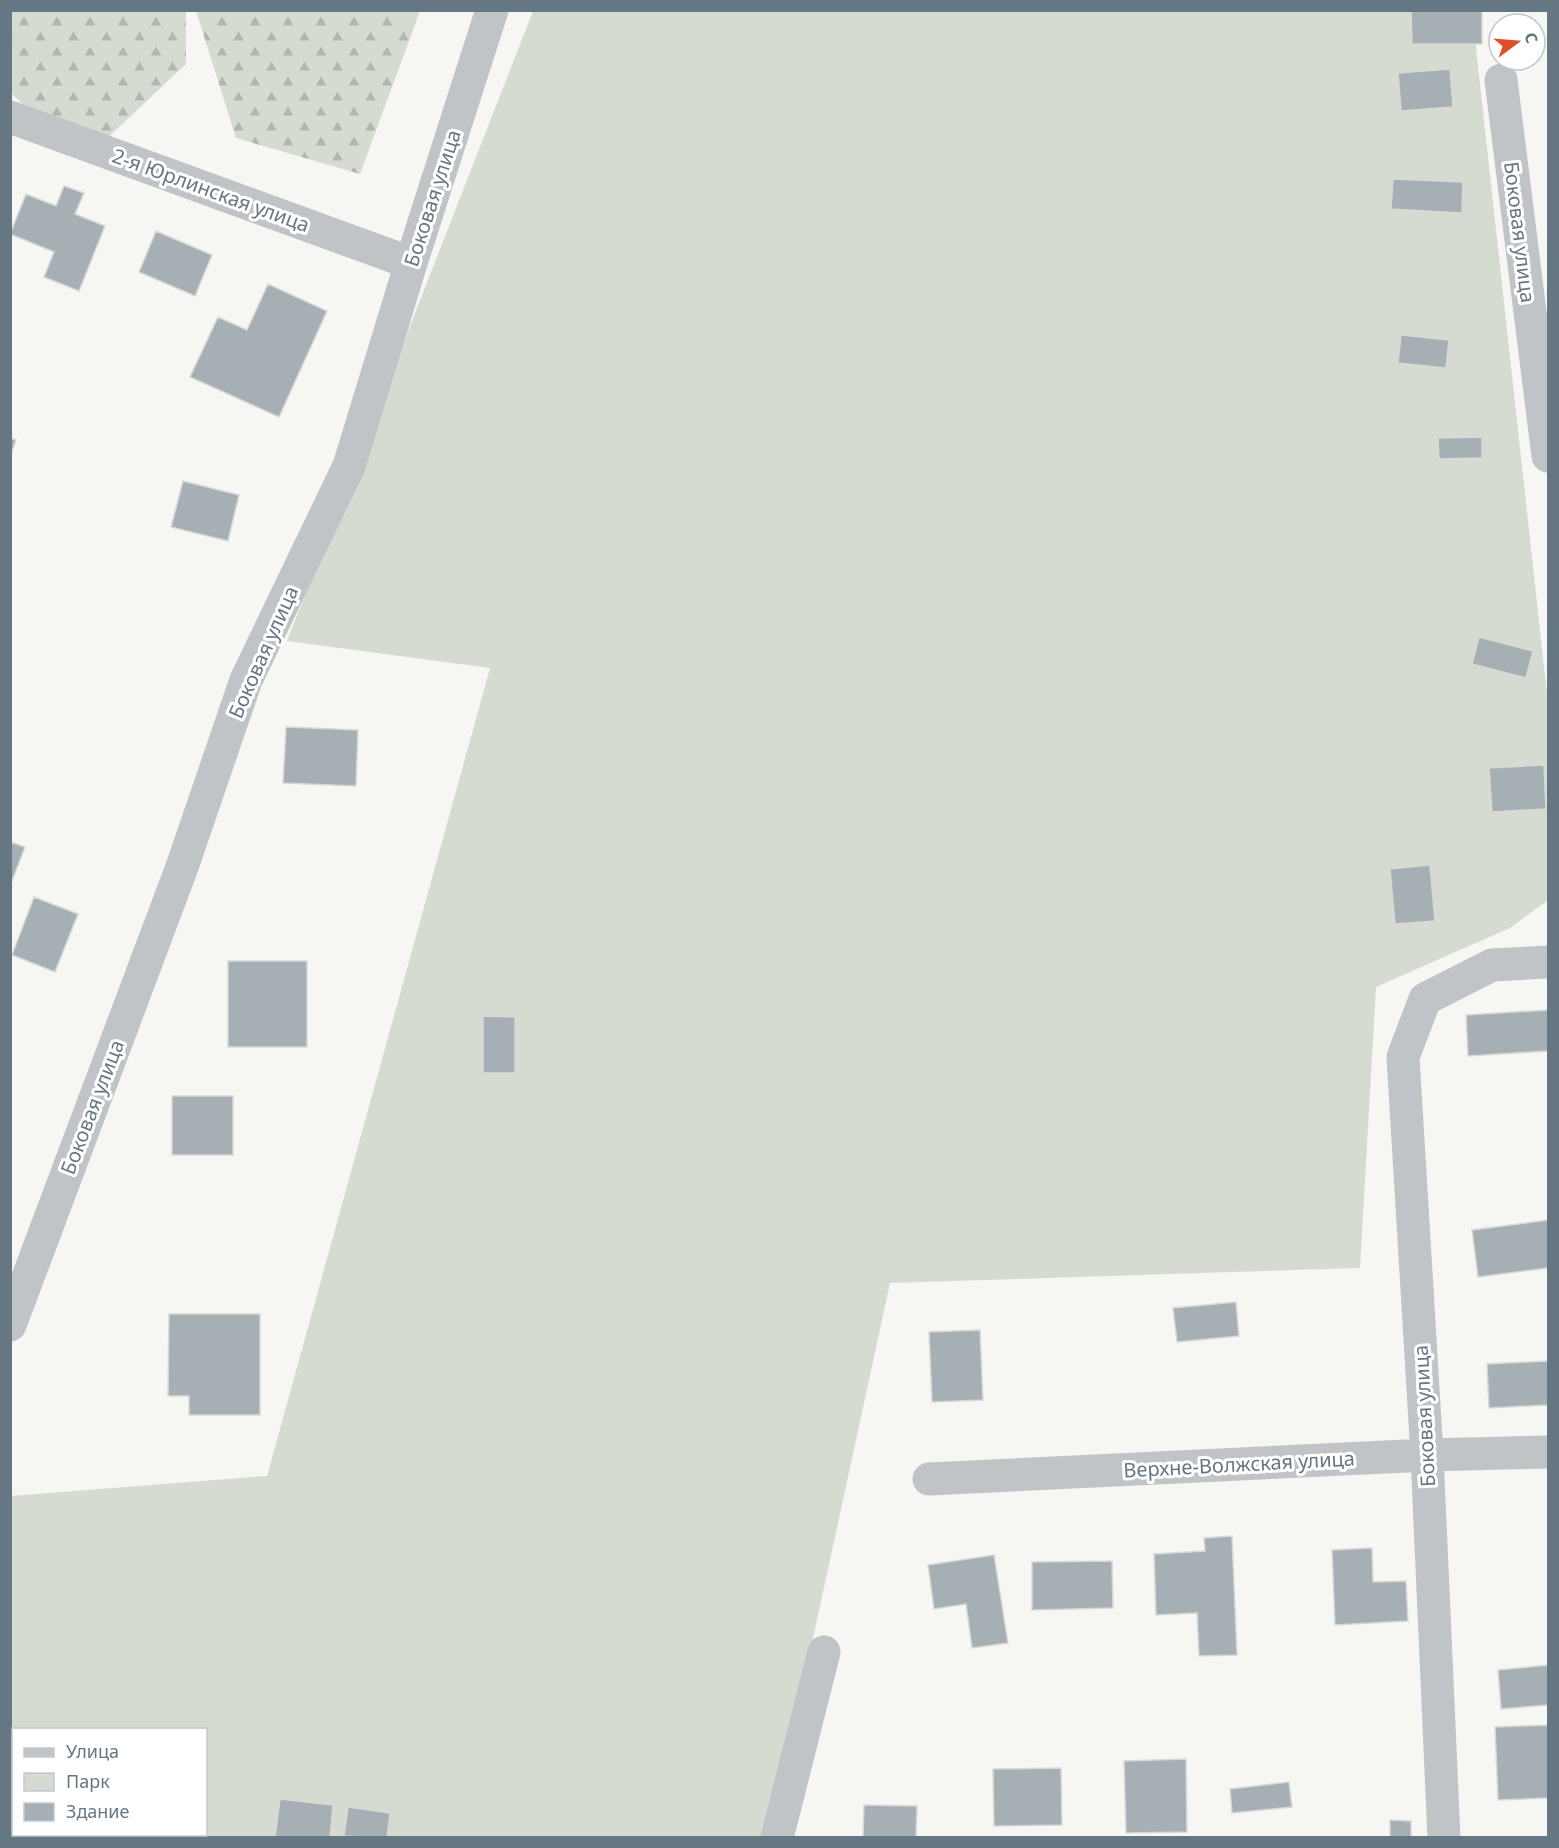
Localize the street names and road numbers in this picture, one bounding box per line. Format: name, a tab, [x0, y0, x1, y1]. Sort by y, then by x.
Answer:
street label: Боковая улица	[397, 126, 467, 270]
street label: 2-я Юрлинская улица	[109, 142, 313, 238]
street label: Боковая улица	[1498, 160, 1542, 304]
street label: Боковая улица	[222, 582, 304, 722]
street label: Боковая улица	[54, 1036, 130, 1178]
street label: Боковая улица	[1407, 1344, 1441, 1488]
street label: Верхне-Волжская улица	[1123, 1444, 1355, 1484]

